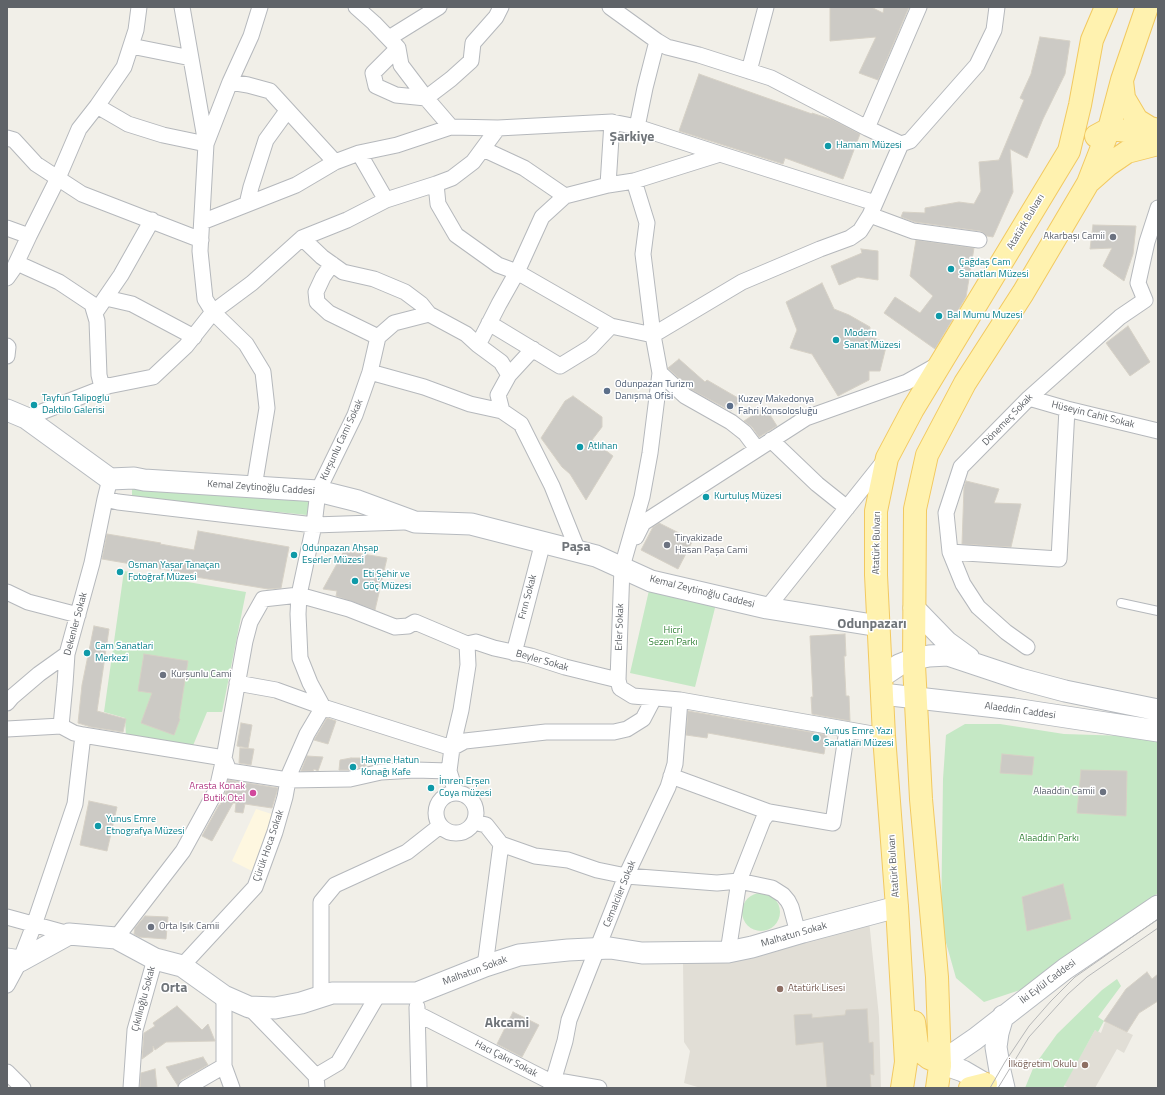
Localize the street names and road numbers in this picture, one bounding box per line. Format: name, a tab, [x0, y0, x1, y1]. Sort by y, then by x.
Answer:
street label: Atatürk Bulvarı	[1005, 192, 1047, 252]
street label: Dönemeç Sokak	[980, 392, 1036, 448]
street label: Kurşunlu Cami Sokak	[318, 398, 366, 482]
street label: Hüseyin Cahit Sokak	[1050, 399, 1136, 431]
street label: Kemal Zeytinoğlu Caddesi	[207, 478, 315, 498]
street label: Atatürk Bulvarı	[870, 512, 884, 574]
street label: Fırın Sokak	[516, 573, 540, 621]
street label: Kemal Zeytinoğlu Caddesi	[648, 573, 756, 611]
street label: Dekenler Sokak	[62, 591, 90, 657]
street label: Erler Sokak	[613, 603, 627, 651]
street label: Beyler Sokak	[514, 648, 570, 674]
street label: Alaeddin Caddesi	[984, 700, 1056, 722]
street label: Çürük Hoca Sokak	[251, 808, 287, 884]
street label: Atatürk Bulvarı	[886, 834, 902, 898]
street label: Cemalciler Sokak	[601, 859, 639, 929]
street label: Malhatun Sokak	[760, 920, 828, 950]
street label: Malhatun Sokak	[441, 954, 509, 988]
street label: İki Eylül Caddesi	[1018, 957, 1078, 1007]
street label: Çıkıllıoğlu Sokak	[130, 965, 158, 1033]
street label: Hacı Çakır Sokak	[473, 1038, 539, 1080]

